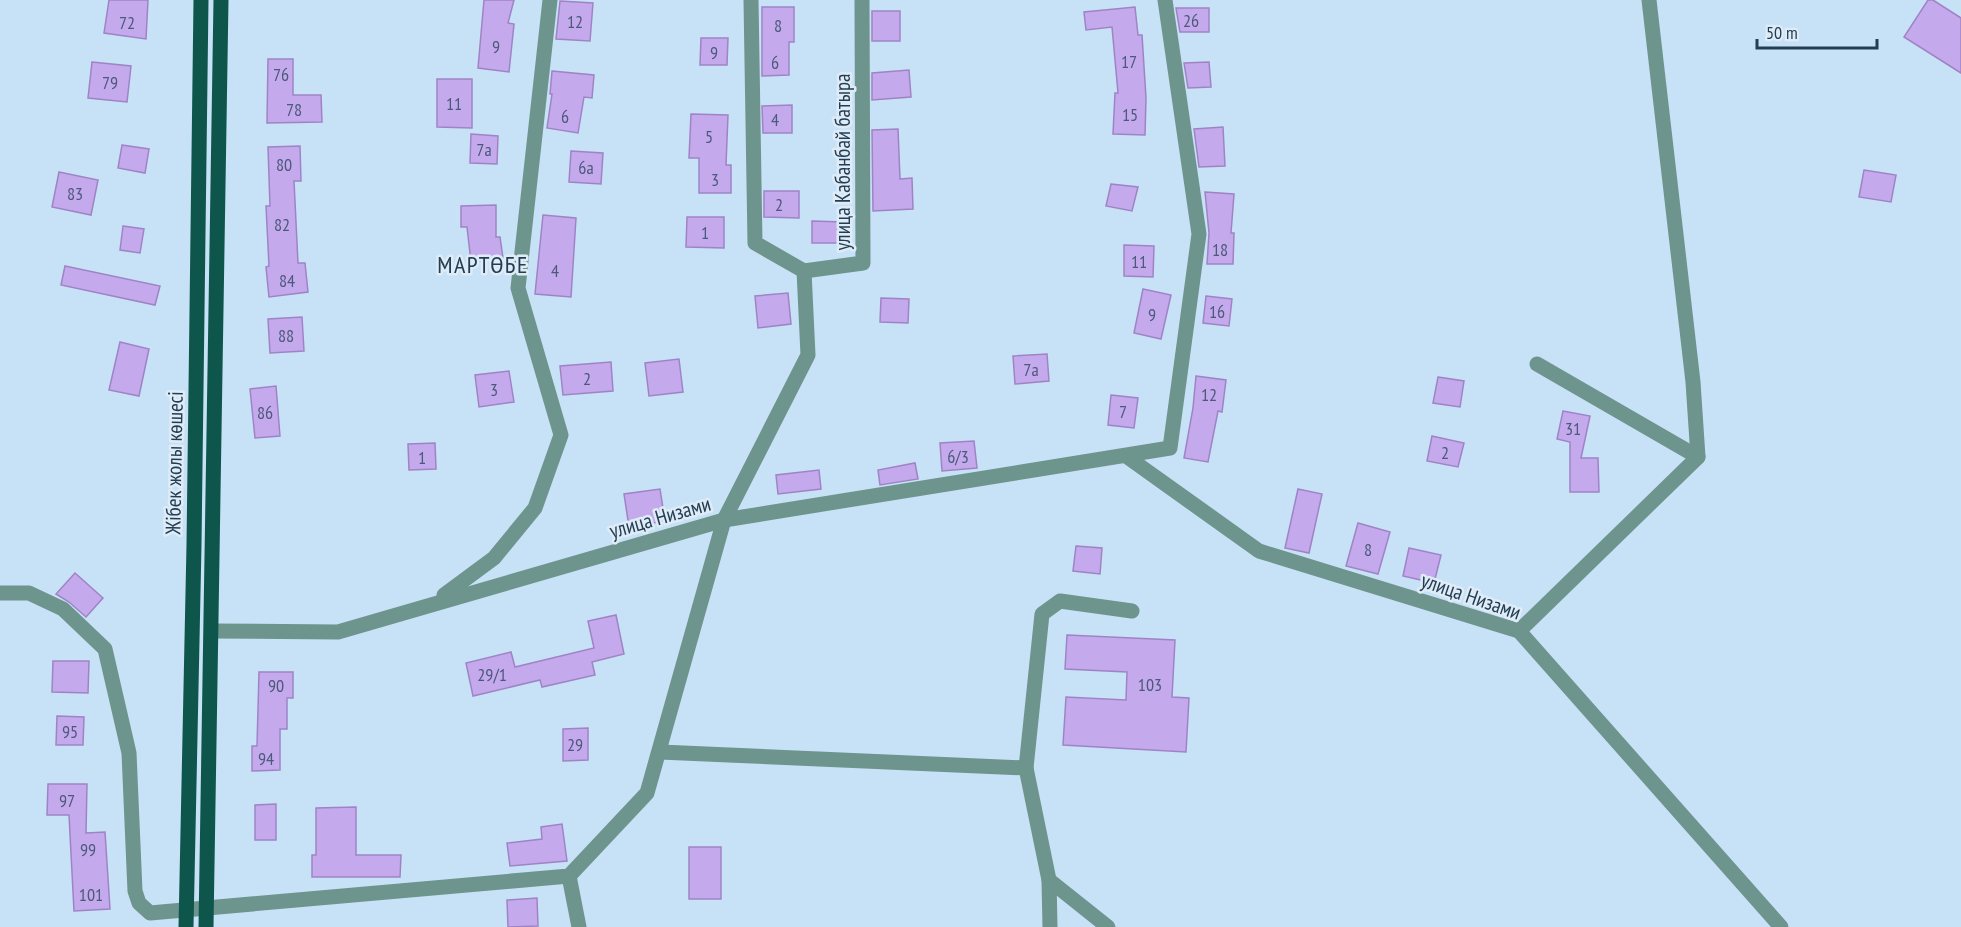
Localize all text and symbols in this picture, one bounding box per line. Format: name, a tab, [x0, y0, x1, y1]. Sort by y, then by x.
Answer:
house number: 26	[1183, 9, 1199, 32]
house number: 12	[567, 10, 583, 33]
house number: 72	[119, 11, 135, 34]
scale bar	[1757, 12, 1877, 50]
house number: 8	[774, 14, 782, 37]
text: 50 m	[1766, 21, 1798, 44]
house number: 9	[492, 35, 500, 58]
house number: 9	[710, 41, 718, 64]
house number: 17	[1121, 50, 1137, 73]
house number: 6	[771, 51, 779, 74]
house number: 76	[273, 63, 289, 86]
house number: 79	[102, 71, 118, 94]
street label: улица Кабанбай батыра	[829, 73, 856, 251]
house number: 11	[446, 92, 462, 115]
house number: 78	[286, 98, 302, 121]
house number: 15	[1122, 103, 1138, 126]
house number: 6	[561, 105, 569, 128]
house number: 4	[771, 108, 779, 131]
house number: 5	[705, 125, 713, 148]
house number: 7а	[476, 138, 492, 161]
house number: 80	[276, 153, 292, 176]
house number: 6а	[578, 156, 594, 179]
house number: 3	[711, 168, 719, 191]
house number: 83	[67, 182, 83, 205]
house number: 2	[775, 193, 783, 216]
house number: 82	[274, 213, 290, 236]
house number: 1	[701, 221, 709, 244]
house number: 18	[1212, 238, 1228, 261]
district label: МАРТӨБЕ	[437, 249, 529, 280]
house number: 11	[1131, 250, 1147, 273]
house number: 4	[551, 259, 559, 282]
house number: 84	[279, 269, 295, 292]
house number: 16	[1209, 300, 1225, 323]
house number: 9	[1148, 303, 1156, 326]
house number: 88	[278, 324, 294, 347]
house number: 7а	[1023, 358, 1039, 381]
house number: 2	[583, 367, 591, 390]
house number: 3	[490, 378, 498, 401]
house number: 12	[1201, 383, 1217, 406]
street label: Жібек жолы көшесі	[159, 391, 189, 536]
house number: 7	[1119, 400, 1127, 423]
house number: 86	[257, 401, 273, 424]
house number: 31	[1565, 417, 1581, 440]
house number: 2	[1441, 441, 1449, 464]
house number: 6/3	[947, 445, 969, 468]
house number: 1	[418, 446, 426, 469]
street label: улица Низами	[606, 490, 714, 544]
house number: 8	[1364, 538, 1372, 561]
street label: улица Низами	[1417, 566, 1525, 626]
house number: 29/1	[477, 663, 507, 686]
house number: 103	[1138, 673, 1162, 696]
house number: 90	[268, 674, 284, 697]
house number: 95	[62, 720, 78, 743]
house number: 29	[567, 733, 583, 756]
house number: 94	[258, 747, 274, 770]
house number: 97	[59, 789, 75, 812]
house number: 99	[80, 838, 96, 861]
house number: 101	[79, 883, 103, 906]

